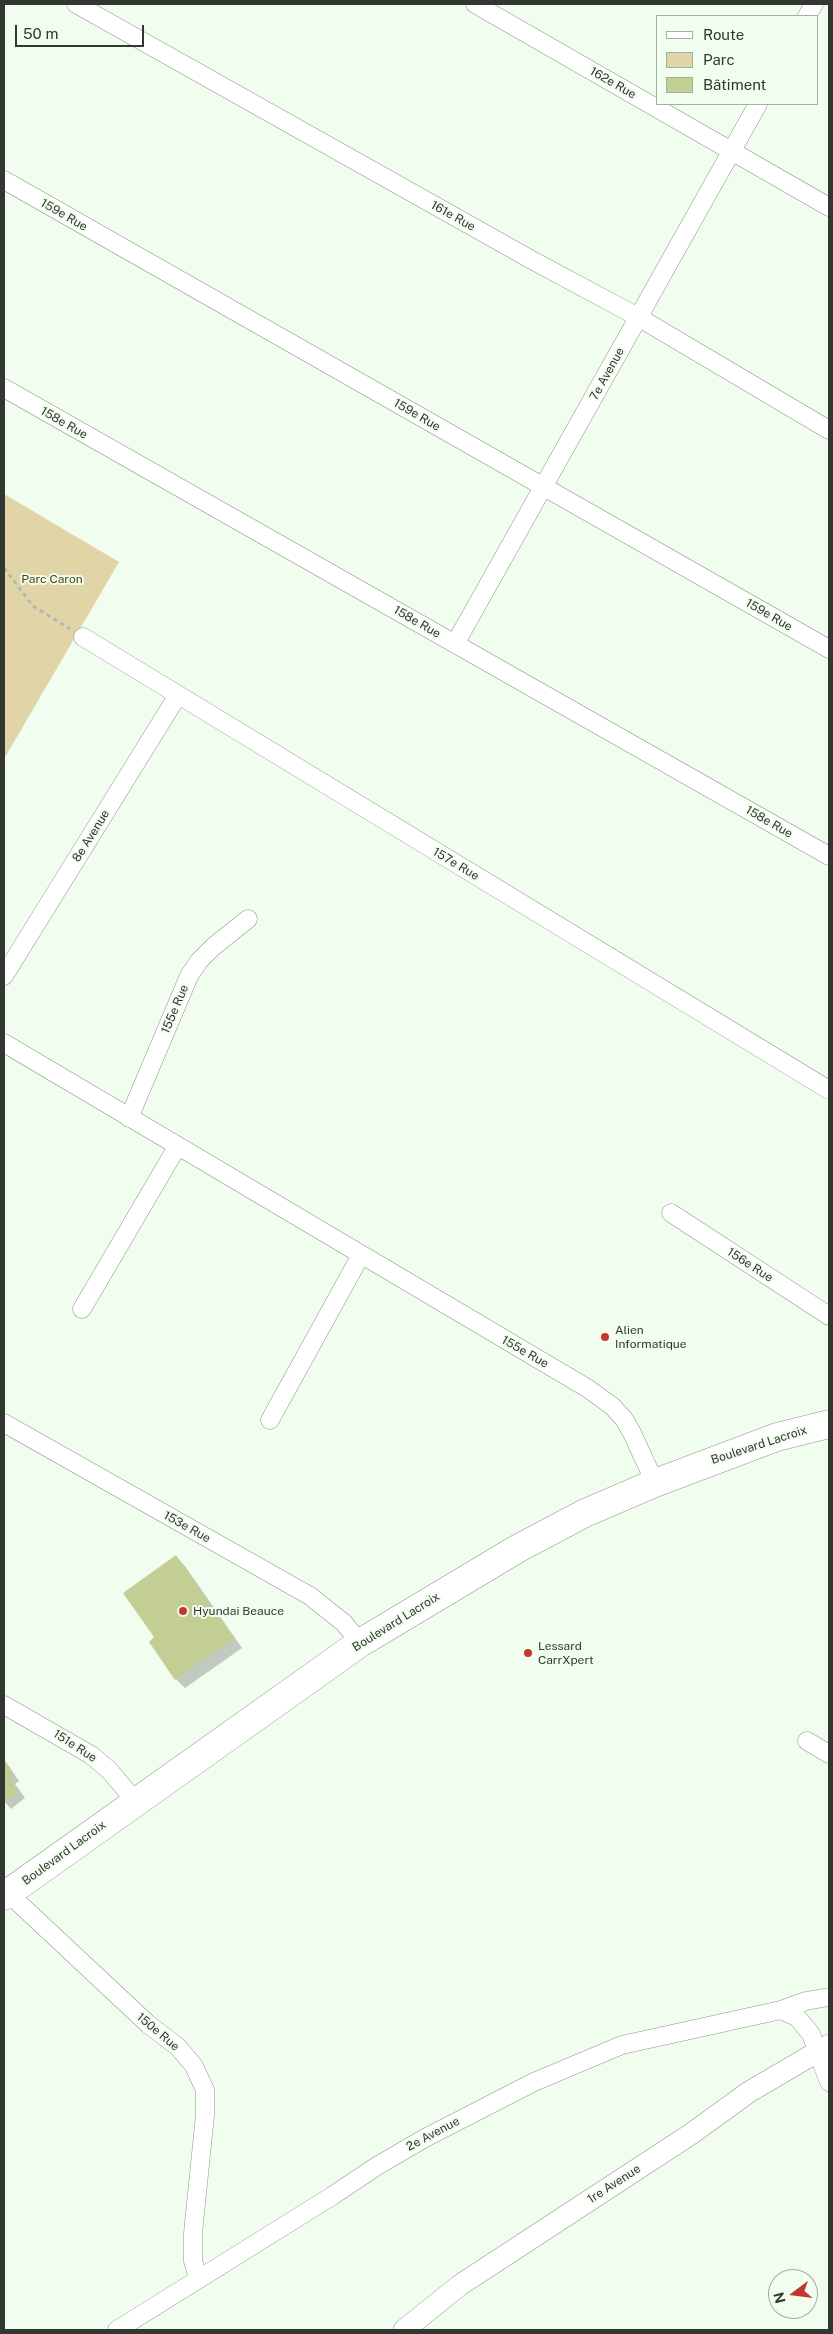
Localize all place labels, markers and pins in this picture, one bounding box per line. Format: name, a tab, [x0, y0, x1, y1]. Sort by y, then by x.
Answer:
place label: Alien Informatique	[615, 1323, 687, 1351]
marker: Alien Informatique	[599, 1331, 611, 1343]
place label: Hyundai Beauce	[193, 1604, 284, 1618]
marker: Hyundai Beauce	[177, 1605, 189, 1617]
place label: Lessard CarrXpert	[538, 1639, 594, 1667]
marker: Lessard CarrXpert	[522, 1647, 534, 1659]

